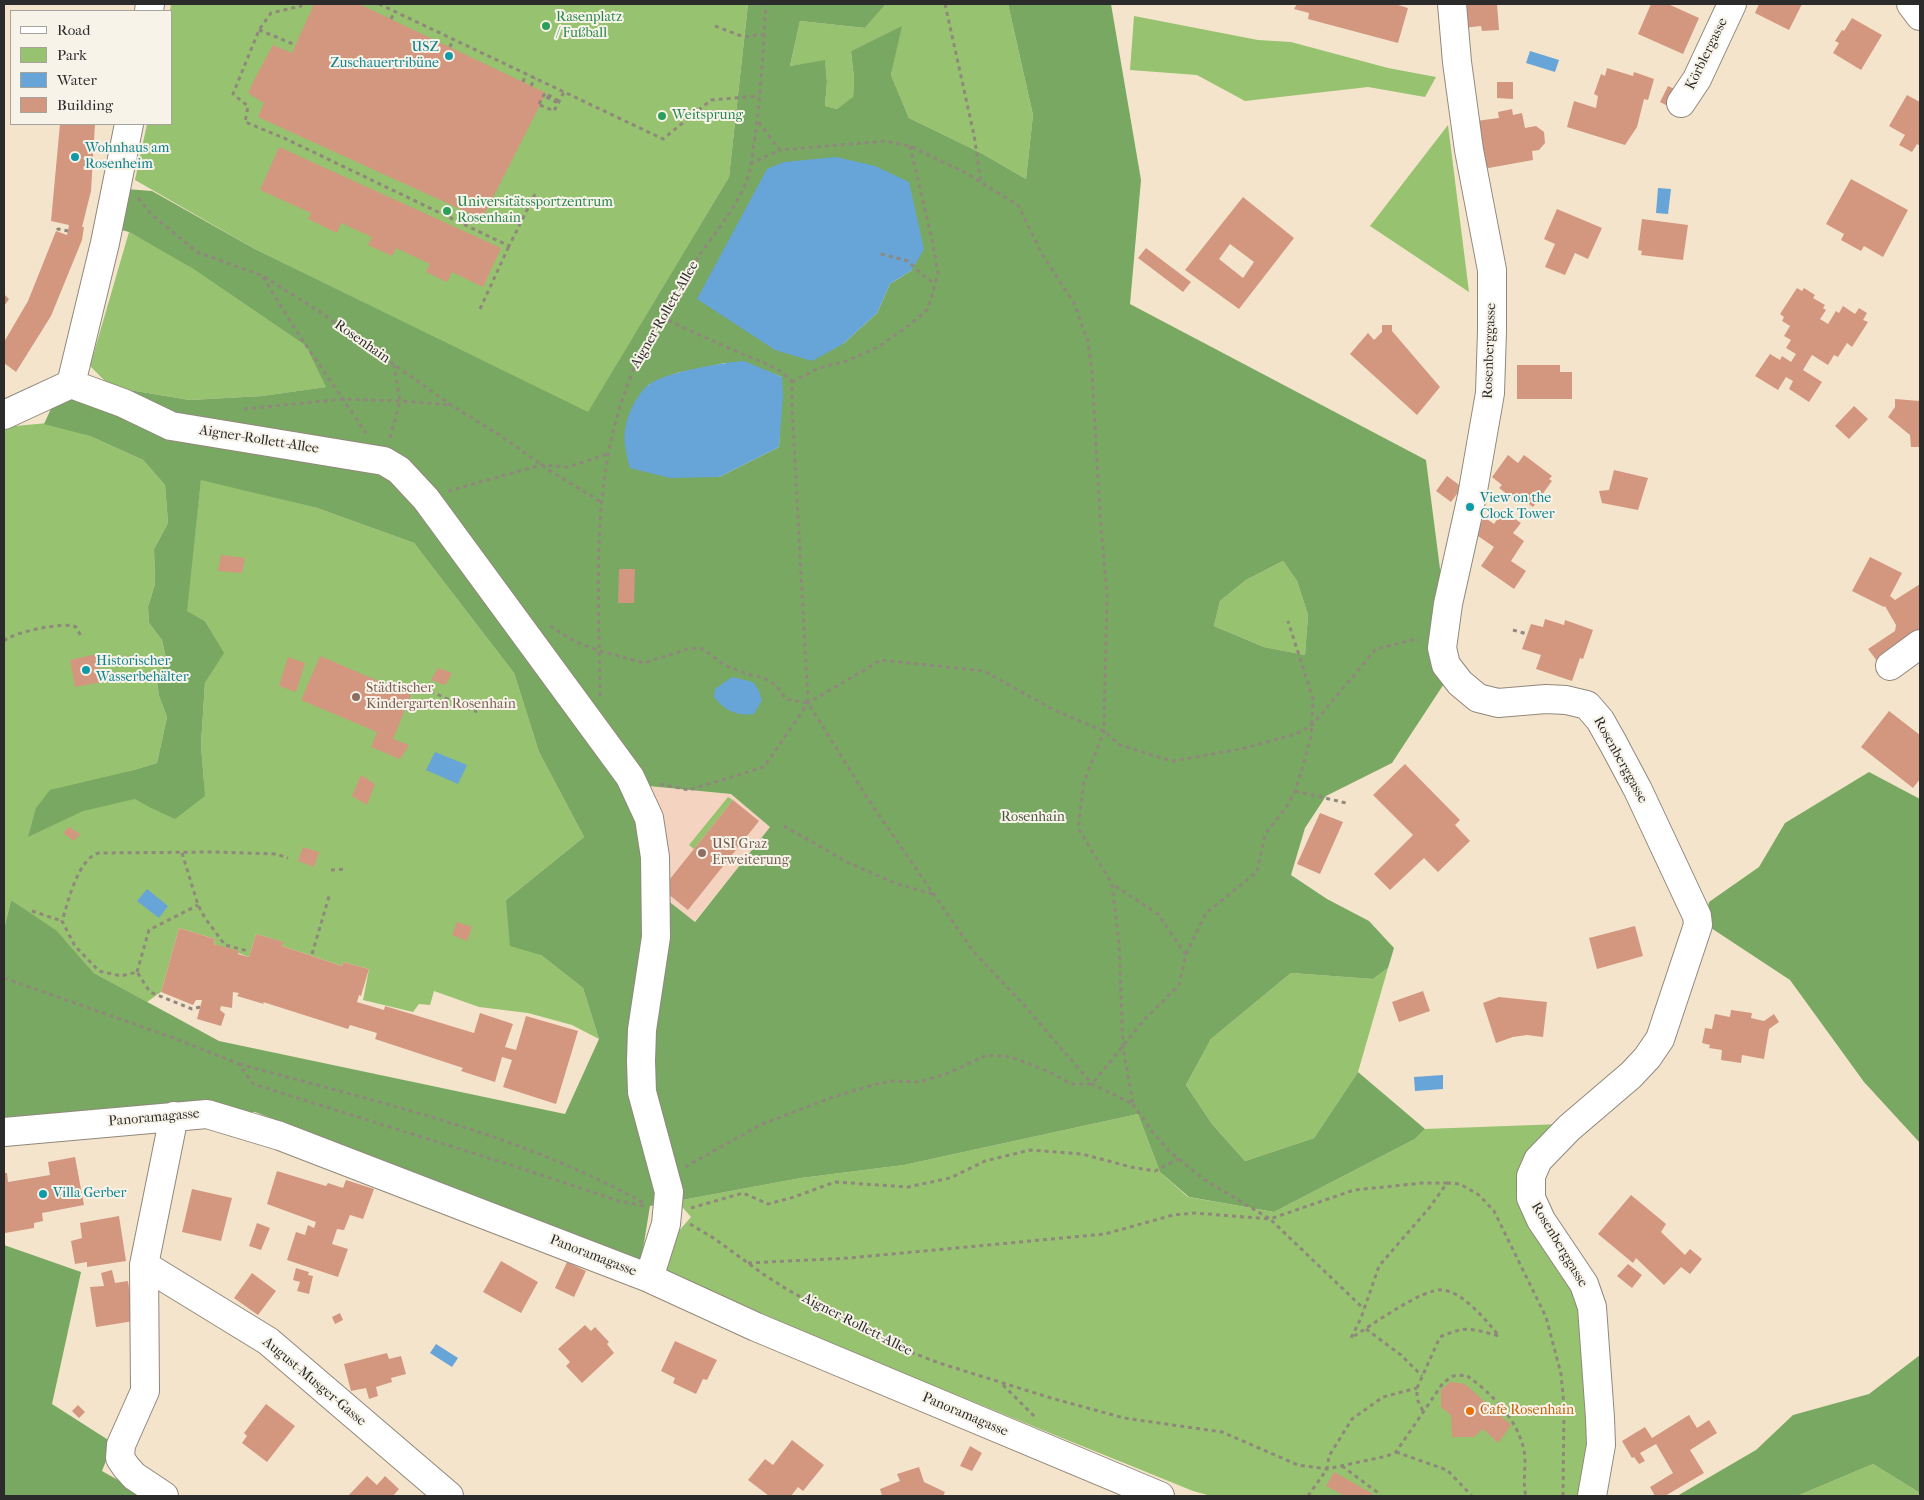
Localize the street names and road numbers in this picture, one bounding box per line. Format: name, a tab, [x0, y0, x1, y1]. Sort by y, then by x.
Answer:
street label: Körblergasse	[1682, 15, 1732, 93]
street label: Aigner-Rollett-Allee	[627, 258, 703, 372]
street label: Rosenberggasse	[1480, 303, 1500, 399]
street label: Rosenhain	[331, 317, 393, 367]
street label: Aigner-Rollett-Allee	[198, 422, 320, 458]
street label: Rosenberggasse	[1589, 714, 1651, 806]
street label: Panoramagasse	[108, 1106, 200, 1130]
street label: Rosenberggasse	[1527, 1200, 1591, 1290]
street label: Panoramagasse	[547, 1232, 639, 1280]
street label: Aigner-Rollett-Allee	[799, 1290, 915, 1360]
street label: August-Musger-Gasse	[259, 1334, 369, 1430]
street label: Panoramagasse	[920, 1389, 1010, 1441]

